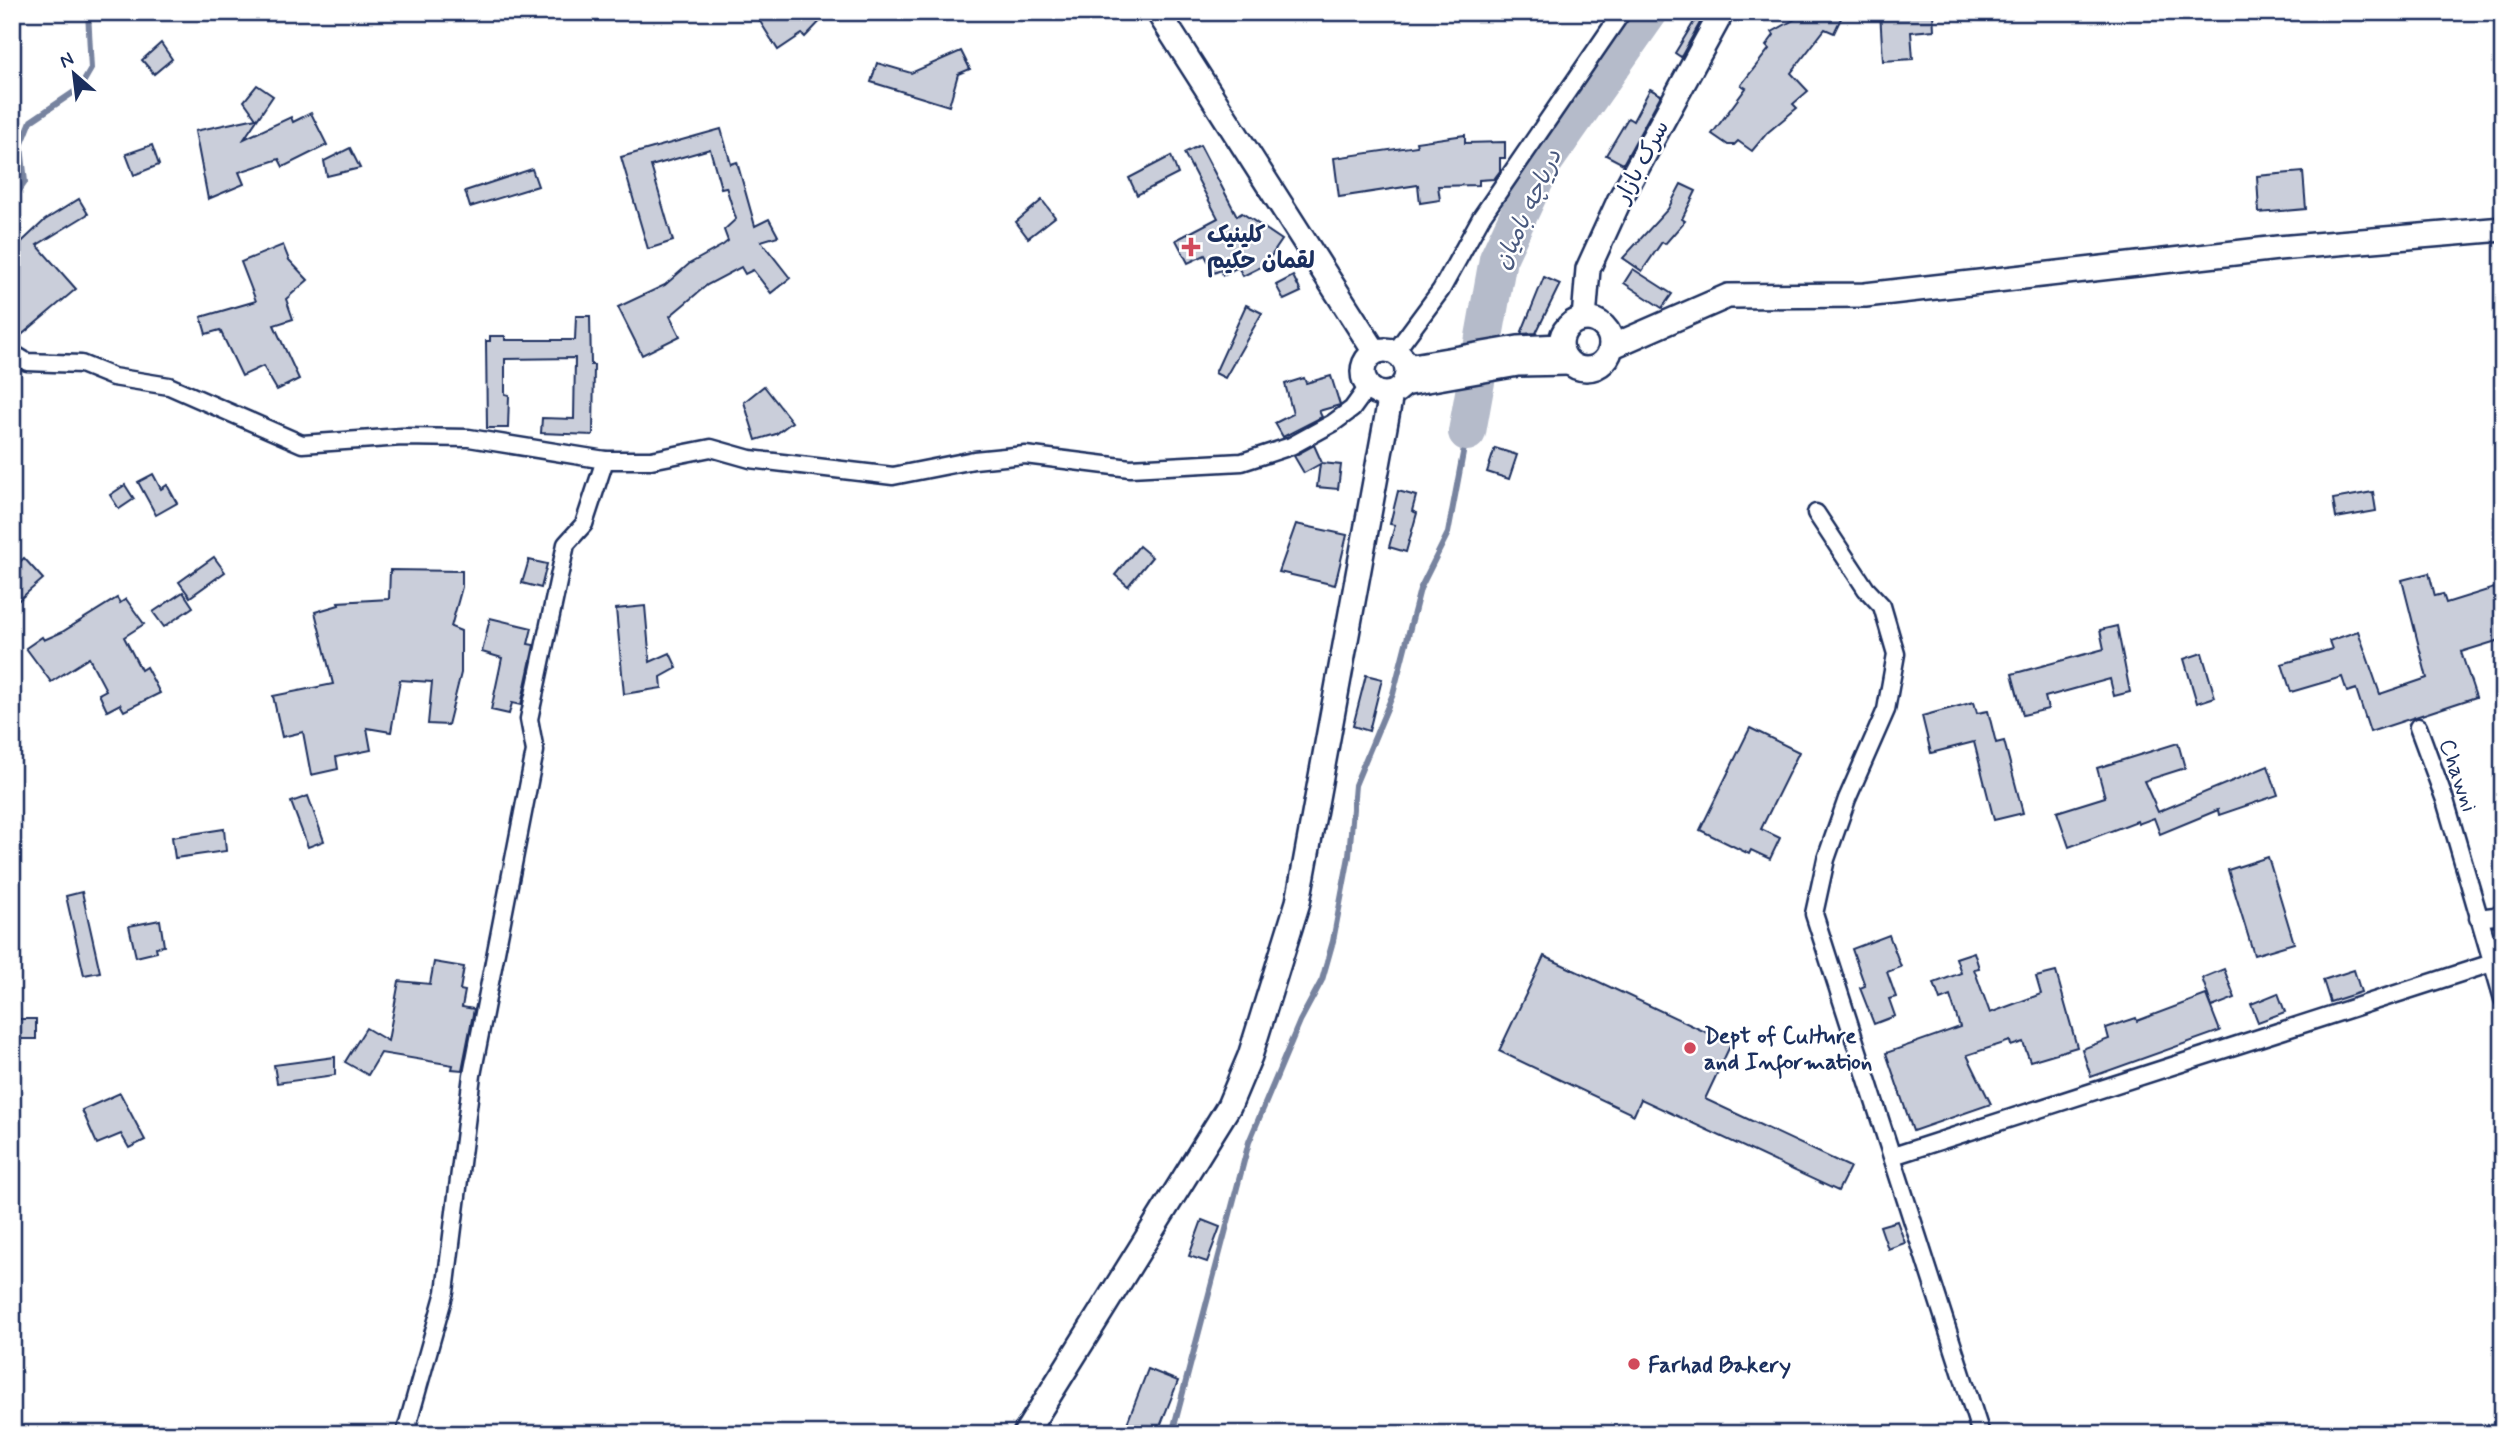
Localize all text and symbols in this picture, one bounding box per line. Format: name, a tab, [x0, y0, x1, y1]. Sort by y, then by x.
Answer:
north arrow	[38, 38, 108, 108]
text: N	[55, 46, 78, 74]
street label: سرک بازار	[1608, 115, 1677, 210]
water label: دریاچه بامیان	[1487, 144, 1570, 275]
place label: کلینیک لقمان حکیم	[1207, 221, 1315, 278]
marker: کلینیک لقمان حکیم	[1181, 237, 1201, 257]
street label: Chawni	[2431, 735, 2484, 816]
place label: Dept of Culture and Information	[1704, 1022, 1872, 1079]
marker: Dept of Culture and Information	[1682, 1040, 1698, 1056]
place label: Farhad Bakery	[1648, 1351, 1791, 1381]
marker: Farhad Bakery	[1626, 1356, 1642, 1372]

